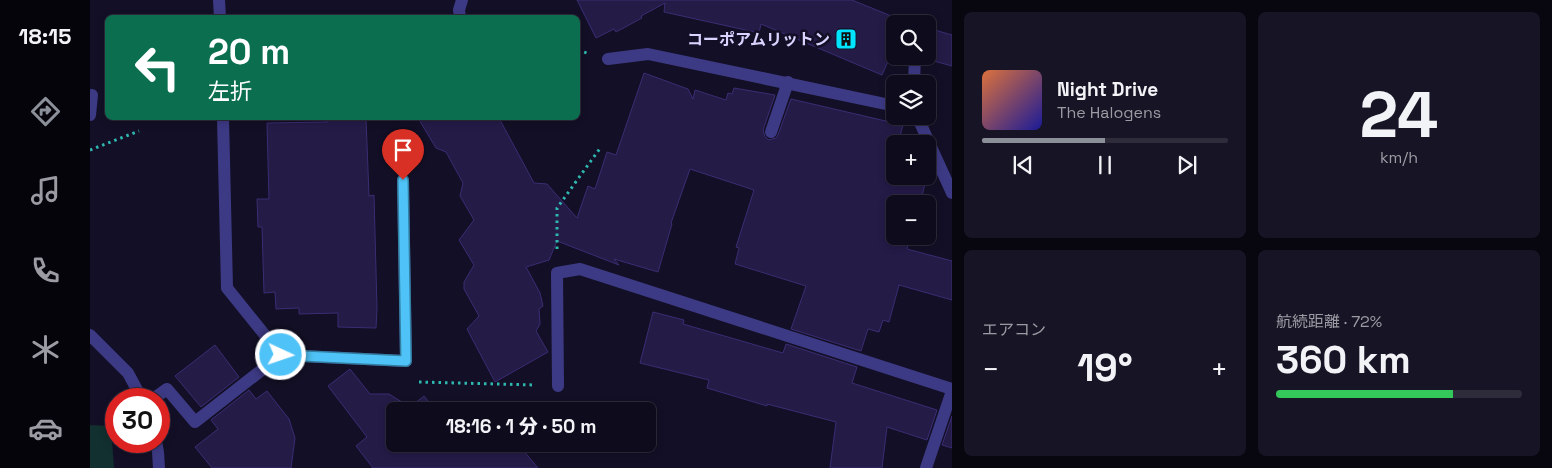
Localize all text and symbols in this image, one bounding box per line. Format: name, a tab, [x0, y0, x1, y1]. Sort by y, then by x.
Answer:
map controls	[886, 15, 936, 245]
button: search	[886, 15, 936, 65]
text: 18:15	[19, 22, 71, 50]
building icon: コーポアムリットン	[834, 27, 858, 51]
place label: コーポアムリットン	[687, 29, 830, 50]
text: 20 m	[208, 30, 290, 74]
icon: left	[125, 35, 190, 100]
text: 24	[1360, 73, 1438, 156]
button: layers	[886, 75, 936, 125]
text: 左折	[208, 77, 252, 105]
text: Night Drive	[1057, 77, 1158, 102]
icon: directions	[28, 94, 63, 129]
text: The Halogens	[1057, 102, 1161, 123]
pin	[382, 129, 424, 180]
button: +	[886, 135, 936, 185]
icon: arrive	[389, 136, 417, 164]
text: km/h	[1380, 147, 1418, 168]
icon: previous	[1009, 151, 1037, 179]
icon: pause	[1091, 151, 1119, 179]
icon: next	[1173, 151, 1201, 179]
icon: music	[28, 173, 63, 208]
button: −	[886, 195, 936, 245]
icon: phone	[28, 253, 63, 288]
text: 航続距離 · 72%	[1276, 311, 1382, 332]
text: エアコン	[982, 319, 1046, 340]
position arrow	[254, 328, 306, 380]
icon: climate	[28, 332, 63, 367]
text: 360 km	[1276, 336, 1411, 384]
text: 19°	[1077, 344, 1133, 392]
text: −	[982, 351, 999, 387]
text: +	[1211, 351, 1228, 387]
speed limit sign: 30	[105, 388, 170, 453]
icon: car	[28, 411, 63, 446]
text: 18:16 · 1 分 · 50 m	[446, 414, 596, 439]

